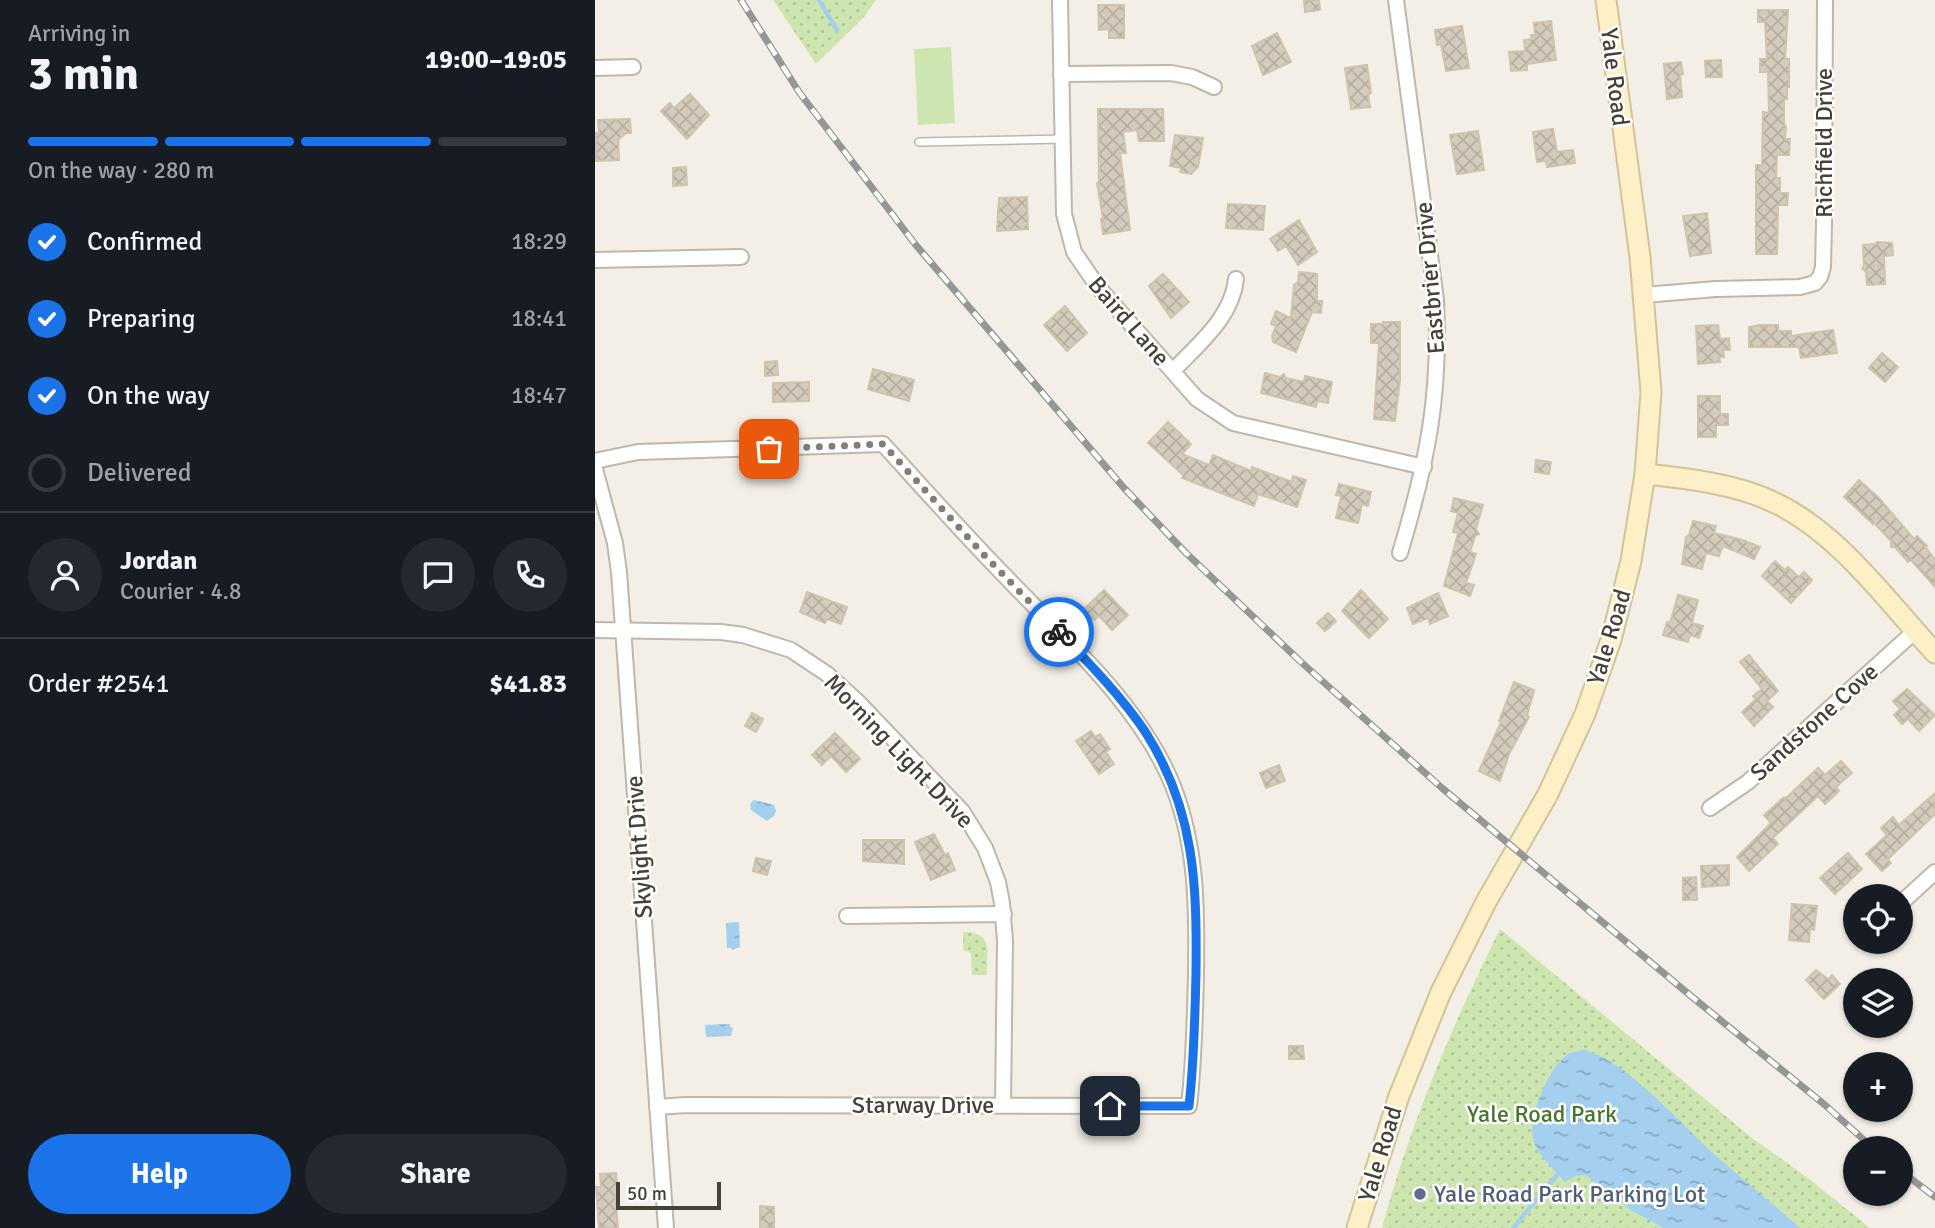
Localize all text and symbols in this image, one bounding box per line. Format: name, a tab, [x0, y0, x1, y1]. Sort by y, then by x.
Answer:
text: Arriving in	[28, 19, 130, 48]
street label: Yale Road	[1594, 26, 1636, 128]
text: 19:00–19:05	[425, 44, 567, 76]
text: 3 min	[28, 46, 139, 102]
street label: Richfield Drive	[1809, 68, 1839, 218]
text: On the way · 280 m	[28, 156, 214, 185]
street label: Eastbrier Drive	[1408, 201, 1452, 355]
icon: check	[28, 223, 66, 261]
text: Confirmed	[87, 226, 202, 258]
text: 18:29	[511, 227, 567, 256]
street label: Baird Lane	[1082, 270, 1176, 372]
icon: check	[28, 300, 66, 338]
text: Preparing	[87, 303, 195, 335]
text: 18:41	[511, 304, 567, 333]
icon: check	[28, 377, 66, 415]
text: On the way	[87, 380, 210, 412]
text: 18:47	[511, 381, 567, 410]
pin	[739, 419, 799, 479]
icon: bag	[750, 430, 788, 468]
text: Delivered	[87, 457, 192, 489]
button: person	[28, 538, 102, 612]
button: chat	[401, 538, 475, 612]
button: phone	[493, 538, 567, 612]
text: Jordan	[120, 545, 197, 577]
text: Courier · 4.8	[120, 577, 241, 606]
street label: Yale Road	[1580, 585, 1638, 689]
courier	[1024, 597, 1094, 667]
icon: bike	[1040, 613, 1078, 651]
street label: Sandstone Cove	[1744, 657, 1884, 787]
text: Order #2541	[28, 668, 169, 700]
text: $41.83	[489, 668, 567, 700]
street label: Morning Light Drive	[818, 668, 980, 834]
street label: Skylight Drive	[619, 775, 659, 919]
map controls	[1843, 884, 1913, 1206]
button: locate	[1843, 884, 1913, 954]
button: layers	[1843, 968, 1913, 1038]
button: +	[1843, 1052, 1913, 1122]
pin	[1080, 1076, 1140, 1136]
icon: home	[1091, 1087, 1129, 1125]
street label: Starway Drive	[852, 1090, 994, 1120]
park label: Yale Road Park	[1467, 1099, 1617, 1129]
street label: Yale Road	[1351, 1102, 1409, 1206]
button: Help	[28, 1134, 291, 1214]
button: Share	[305, 1134, 567, 1214]
button: −	[1843, 1136, 1913, 1206]
scale bar	[616, 1179, 721, 1211]
place label: Yale Road Park Parking Lot	[1434, 1179, 1705, 1209]
text: 50 m	[627, 1182, 667, 1206]
marker: Yale Road Park Parking Lot	[1412, 1186, 1428, 1202]

